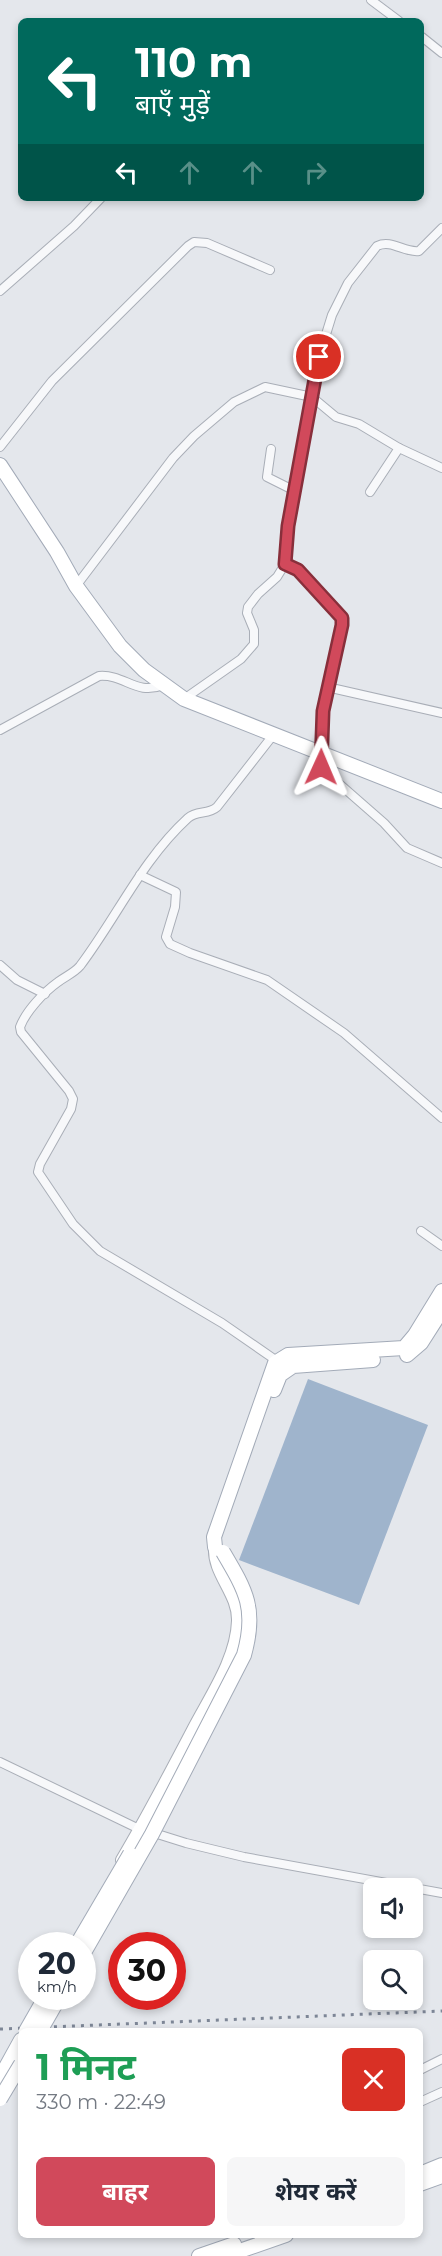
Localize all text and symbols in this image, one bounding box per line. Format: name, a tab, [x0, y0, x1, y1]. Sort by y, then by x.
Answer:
text: 110 m	[135, 36, 252, 88]
icon: left	[36, 42, 114, 120]
text: बाएँ मुड़ें	[135, 88, 210, 121]
icon: left	[110, 156, 143, 189]
icon: ahead	[173, 156, 206, 189]
icon: ahead	[236, 156, 269, 189]
icon: right	[299, 156, 332, 189]
pin	[293, 331, 344, 382]
icon: arrive	[302, 340, 335, 373]
position arrow	[289, 735, 353, 799]
map controls	[363, 1878, 423, 2010]
button: sound	[363, 1878, 423, 1938]
speed limit sign: 30	[108, 1932, 186, 2010]
text: 20	[38, 1945, 76, 1982]
button: search	[363, 1950, 423, 2010]
text: km/h	[37, 1977, 77, 1996]
text: 1 मिनट	[36, 2045, 136, 2089]
button: close	[342, 2048, 405, 2111]
text: 330 m · 22:49	[36, 2090, 166, 2114]
button: बाहर	[36, 2157, 215, 2226]
button: शेयर करें	[227, 2157, 405, 2226]

